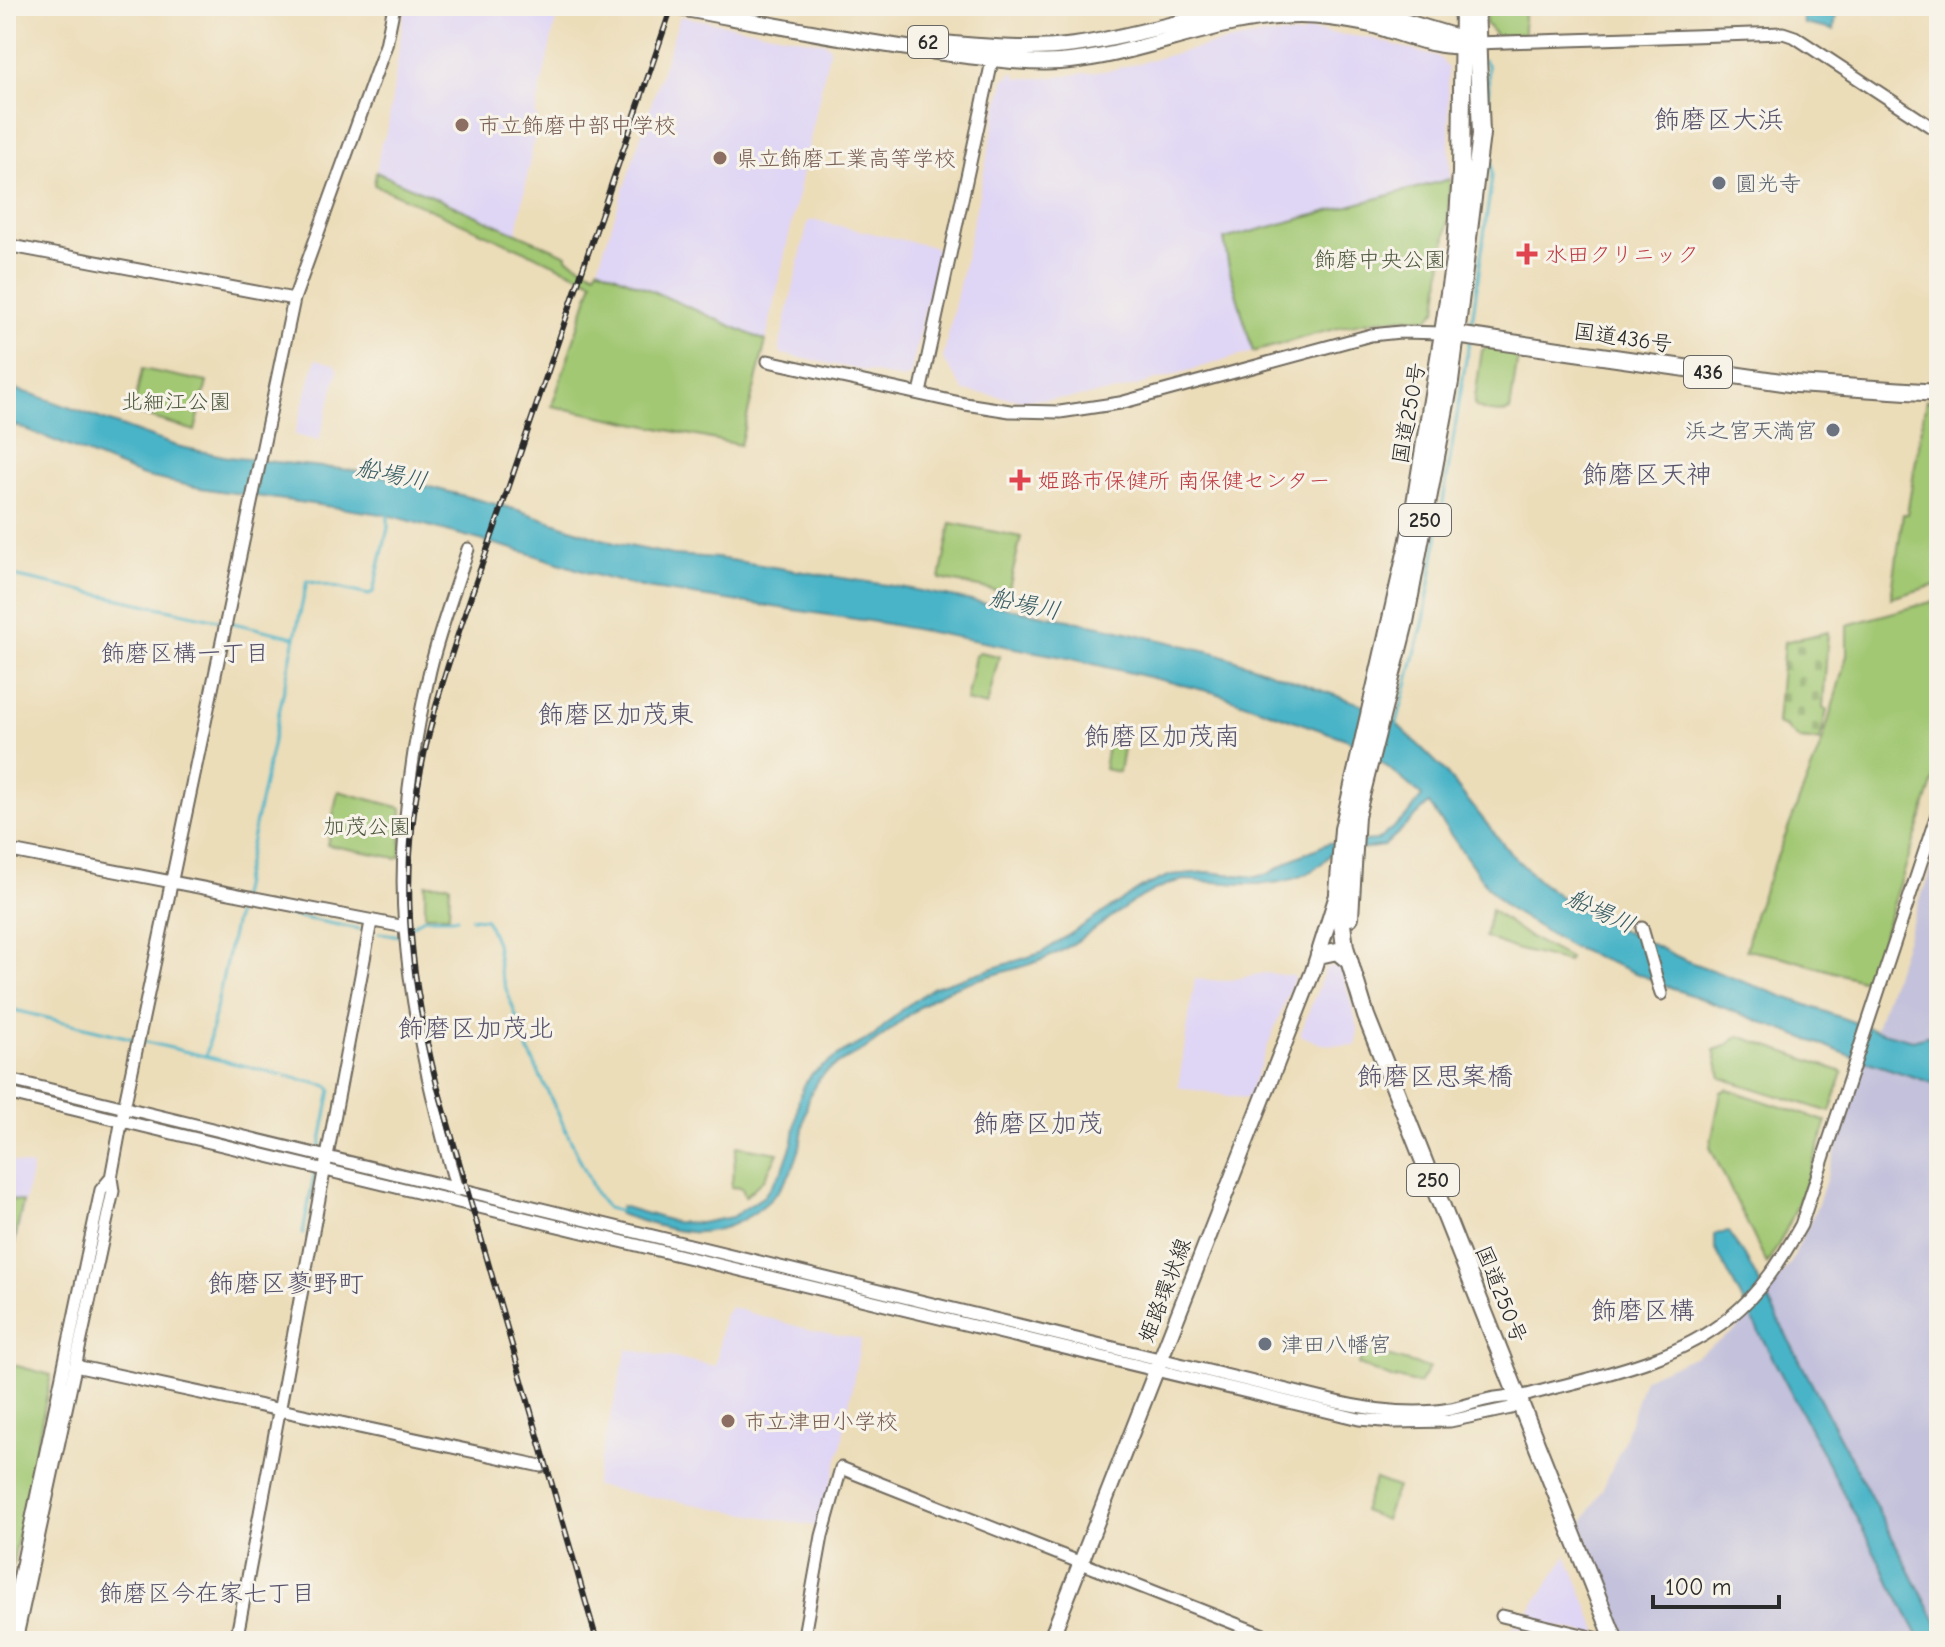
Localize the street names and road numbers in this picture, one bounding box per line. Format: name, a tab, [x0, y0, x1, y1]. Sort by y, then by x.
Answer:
road number: 62	[908, 26, 948, 58]
street label: 国道436号	[1572, 318, 1674, 358]
road number: 436	[1684, 356, 1732, 388]
street label: 国道250号	[1387, 360, 1431, 466]
road number: 250	[1399, 504, 1451, 536]
road number: 250	[1407, 1164, 1459, 1196]
street label: 姫路環状線	[1133, 1234, 1197, 1346]
street label: 国道250号	[1470, 1242, 1532, 1347]

